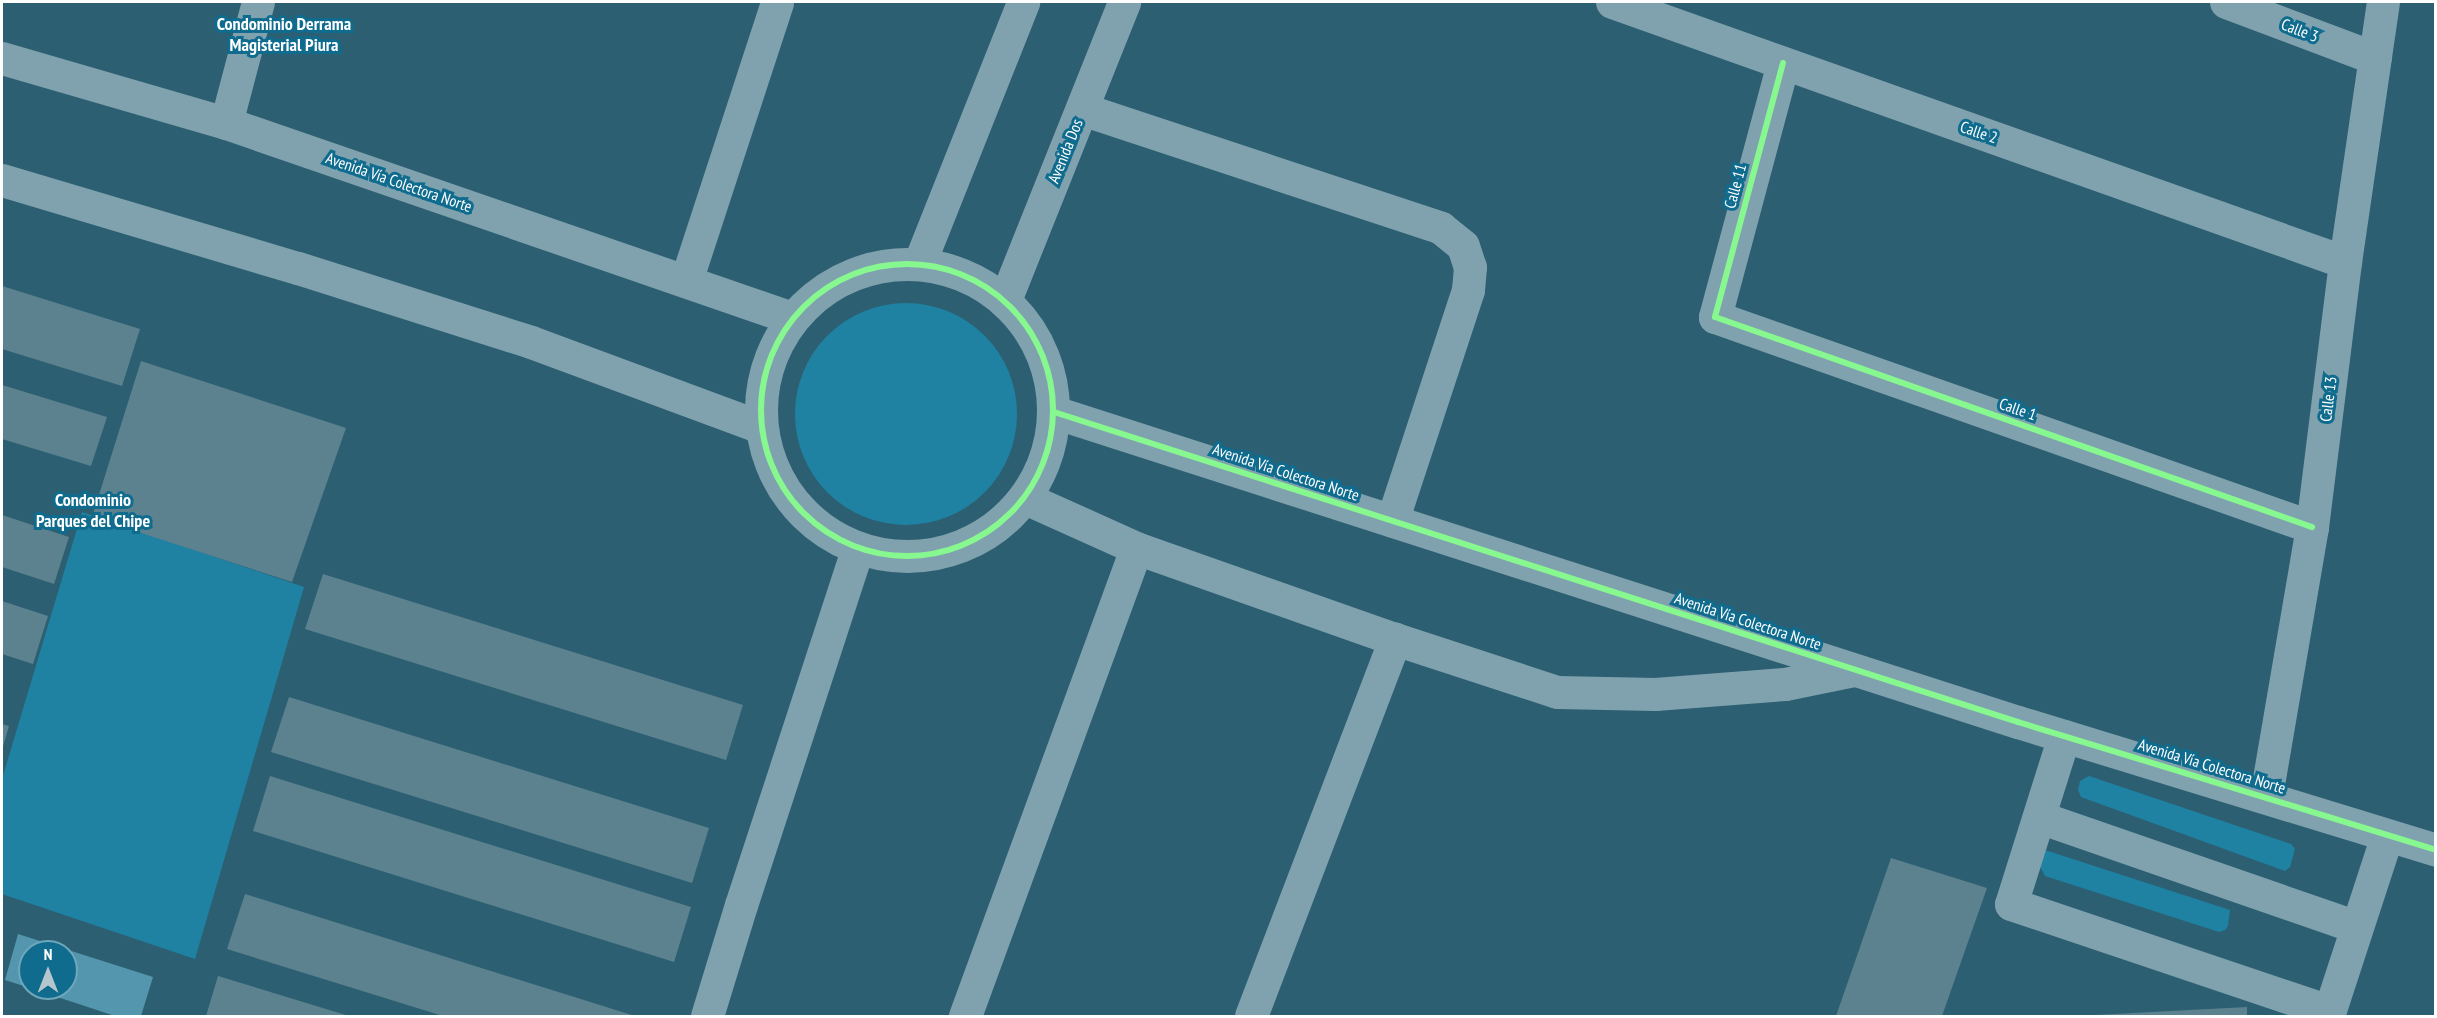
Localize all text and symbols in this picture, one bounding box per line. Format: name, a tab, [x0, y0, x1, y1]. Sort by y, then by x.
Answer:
district label: Condominio Derrama Magisterial Piura	[217, 14, 351, 57]
street label: Calle 3	[2279, 14, 2321, 46]
street label: Avenida Dos	[1043, 116, 1087, 186]
street label: Calle 2	[1958, 117, 2000, 147]
street label: Avenida Vía Colectora Norte	[323, 148, 475, 216]
street label: Calle 11	[1720, 162, 1750, 210]
street label: Calle 13	[2316, 375, 2340, 423]
street label: Calle 1	[1997, 394, 2039, 424]
street label: Avenida Vía Colectora Norte	[1210, 439, 1362, 505]
district label: Condominio Parques del Chipe	[36, 490, 150, 532]
street label: Avenida Vía Colectora Norte	[1672, 588, 1824, 654]
street label: Avenida Vía Colectora Norte	[2136, 734, 2288, 798]
north arrow	[18, 940, 78, 1000]
text: N	[44, 944, 52, 964]

